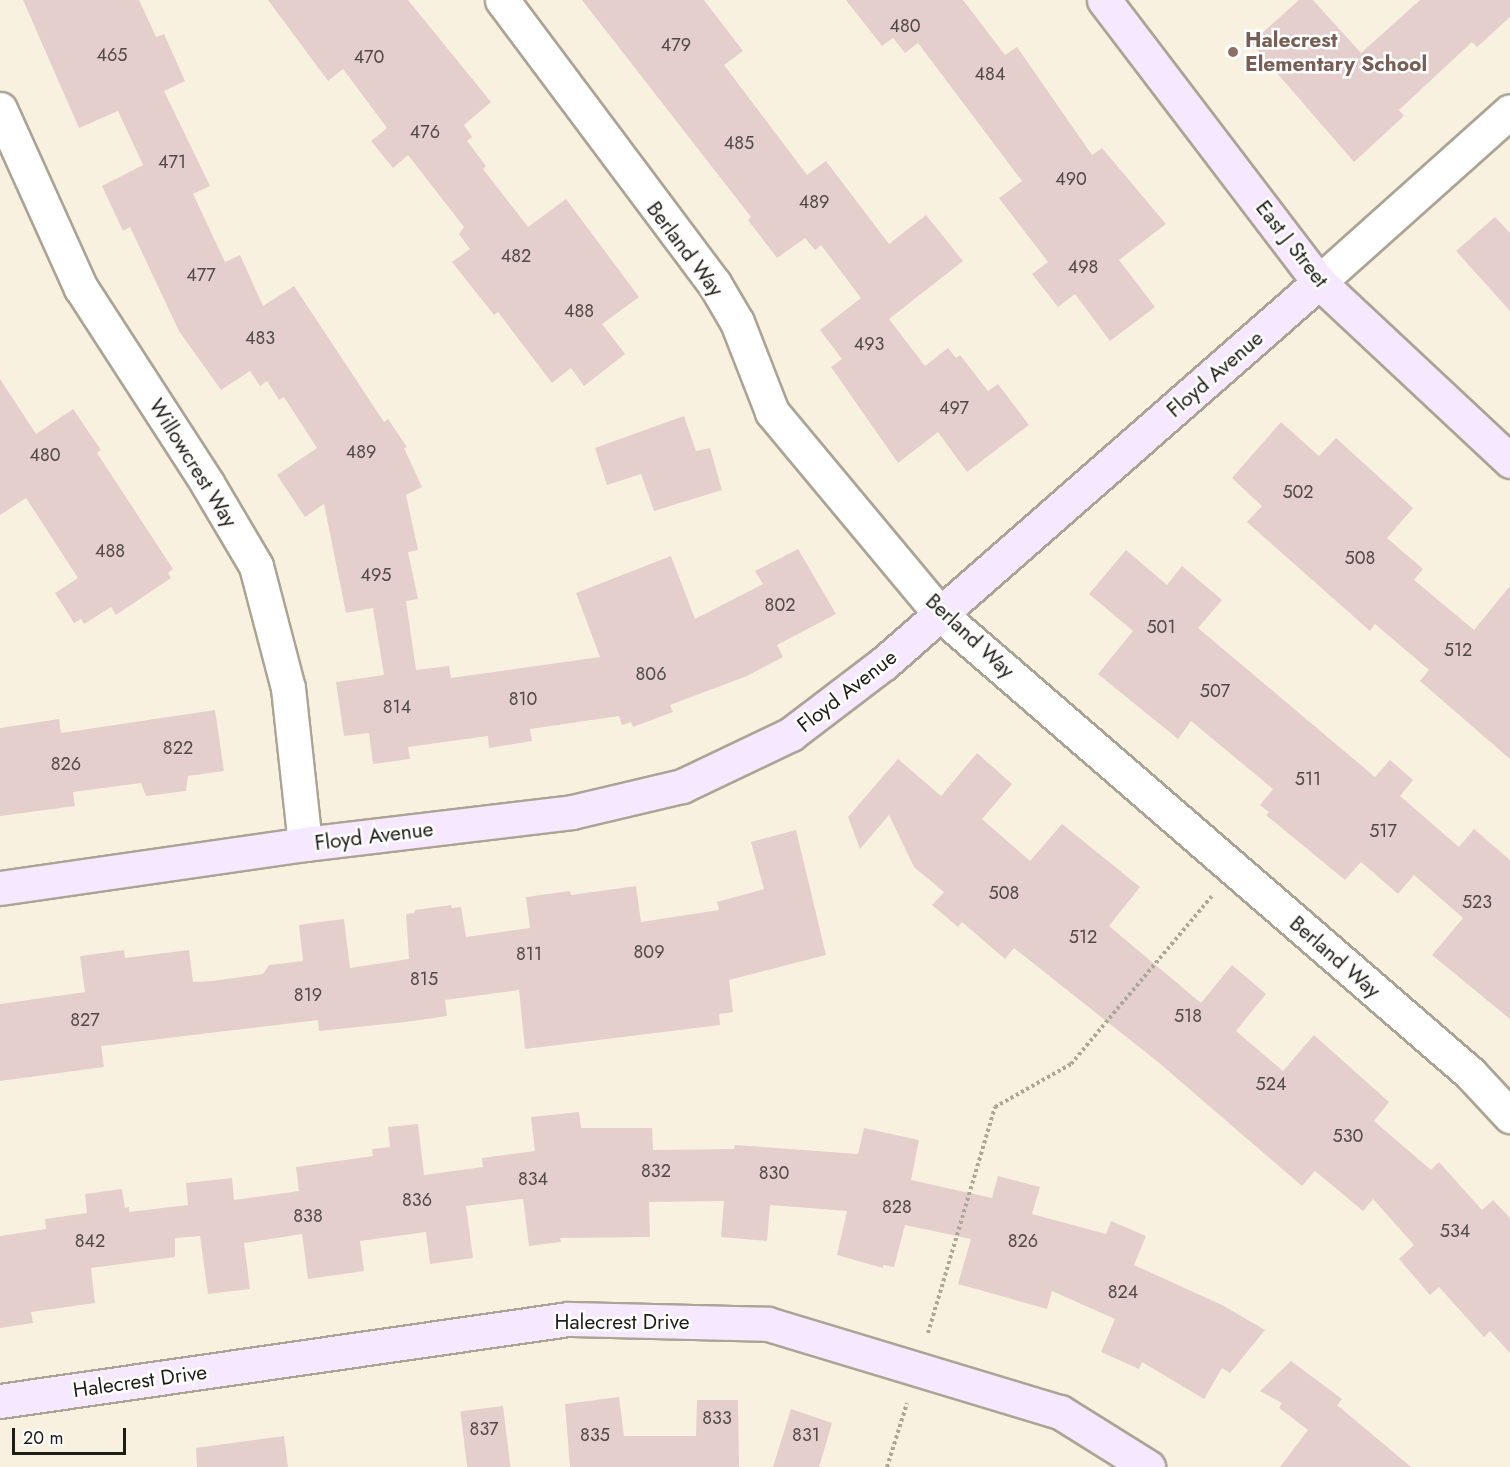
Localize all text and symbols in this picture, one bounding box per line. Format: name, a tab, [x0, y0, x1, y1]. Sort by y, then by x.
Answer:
house number: 480	[889, 15, 921, 37]
place label: Halecrest Elementary School	[1245, 27, 1427, 77]
house number: 479	[661, 34, 691, 56]
house number: 465	[96, 44, 128, 66]
marker: Halecrest Elementary School	[1226, 45, 1240, 59]
house number: 470	[354, 46, 384, 68]
house number: 484	[975, 63, 1005, 85]
house number: 476	[410, 121, 440, 143]
house number: 485	[724, 132, 754, 154]
house number: 471	[158, 151, 186, 173]
house number: 490	[1055, 168, 1087, 190]
house number: 489	[799, 191, 829, 213]
street label: East J Street	[1250, 196, 1334, 292]
street label: Berland Way	[641, 197, 729, 301]
house number: 482	[501, 245, 531, 267]
house number: 498	[1068, 256, 1098, 278]
house number: 477	[186, 264, 216, 286]
house number: 488	[564, 300, 594, 322]
street label: Floyd Avenue	[1162, 325, 1268, 423]
house number: 483	[245, 327, 275, 349]
house number: 493	[854, 333, 884, 355]
street label: Willowcrest Way	[143, 394, 243, 532]
house number: 497	[939, 397, 969, 419]
house number: 489	[346, 441, 376, 463]
house number: 480	[29, 444, 61, 466]
house number: 502	[1282, 481, 1314, 503]
house number: 488	[95, 540, 125, 562]
house number: 508	[1345, 547, 1375, 569]
house number: 495	[360, 564, 392, 586]
street label: Berland Way	[920, 589, 1020, 683]
house number: 802	[765, 594, 795, 616]
house number: 501	[1146, 616, 1176, 638]
house number: 512	[1444, 639, 1472, 661]
street label: Floyd Avenue	[792, 644, 902, 738]
house number: 806	[636, 663, 666, 685]
house number: 507	[1200, 680, 1230, 702]
house number: 810	[509, 688, 537, 710]
house number: 814	[383, 696, 411, 718]
house number: 822	[163, 737, 193, 759]
house number: 826	[51, 753, 81, 775]
house number: 511	[1295, 768, 1321, 790]
street label: Floyd Avenue	[313, 816, 435, 856]
house number: 517	[1369, 820, 1397, 842]
house number: 508	[989, 882, 1019, 904]
house number: 523	[1462, 891, 1492, 913]
street label: Berland Way	[1285, 911, 1385, 1003]
house number: 512	[1069, 926, 1097, 948]
house number: 809	[634, 941, 664, 963]
house number: 811	[516, 943, 542, 965]
house number: 815	[410, 968, 438, 990]
house number: 819	[294, 984, 322, 1006]
house number: 518	[1174, 1005, 1202, 1027]
house number: 827	[70, 1009, 100, 1031]
house number: 524	[1256, 1073, 1286, 1095]
house number: 530	[1333, 1125, 1363, 1147]
house number: 832	[641, 1160, 671, 1182]
house number: 830	[759, 1162, 789, 1184]
house number: 834	[518, 1168, 548, 1190]
house number: 836	[402, 1189, 432, 1211]
house number: 828	[882, 1196, 912, 1218]
house number: 838	[293, 1205, 323, 1227]
house number: 534	[1440, 1220, 1470, 1242]
house number: 842	[75, 1230, 105, 1252]
house number: 826	[1008, 1230, 1038, 1252]
house number: 824	[1108, 1281, 1138, 1303]
street label: Halecrest Drive	[555, 1309, 689, 1335]
street label: Halecrest Drive	[71, 1359, 209, 1403]
house number: 833	[702, 1407, 732, 1429]
scale bar	[15, 1416, 129, 1454]
house number: 837	[470, 1418, 498, 1440]
house number: 835	[580, 1424, 610, 1446]
house number: 831	[792, 1424, 820, 1446]
text: 20 m	[23, 1425, 63, 1451]

